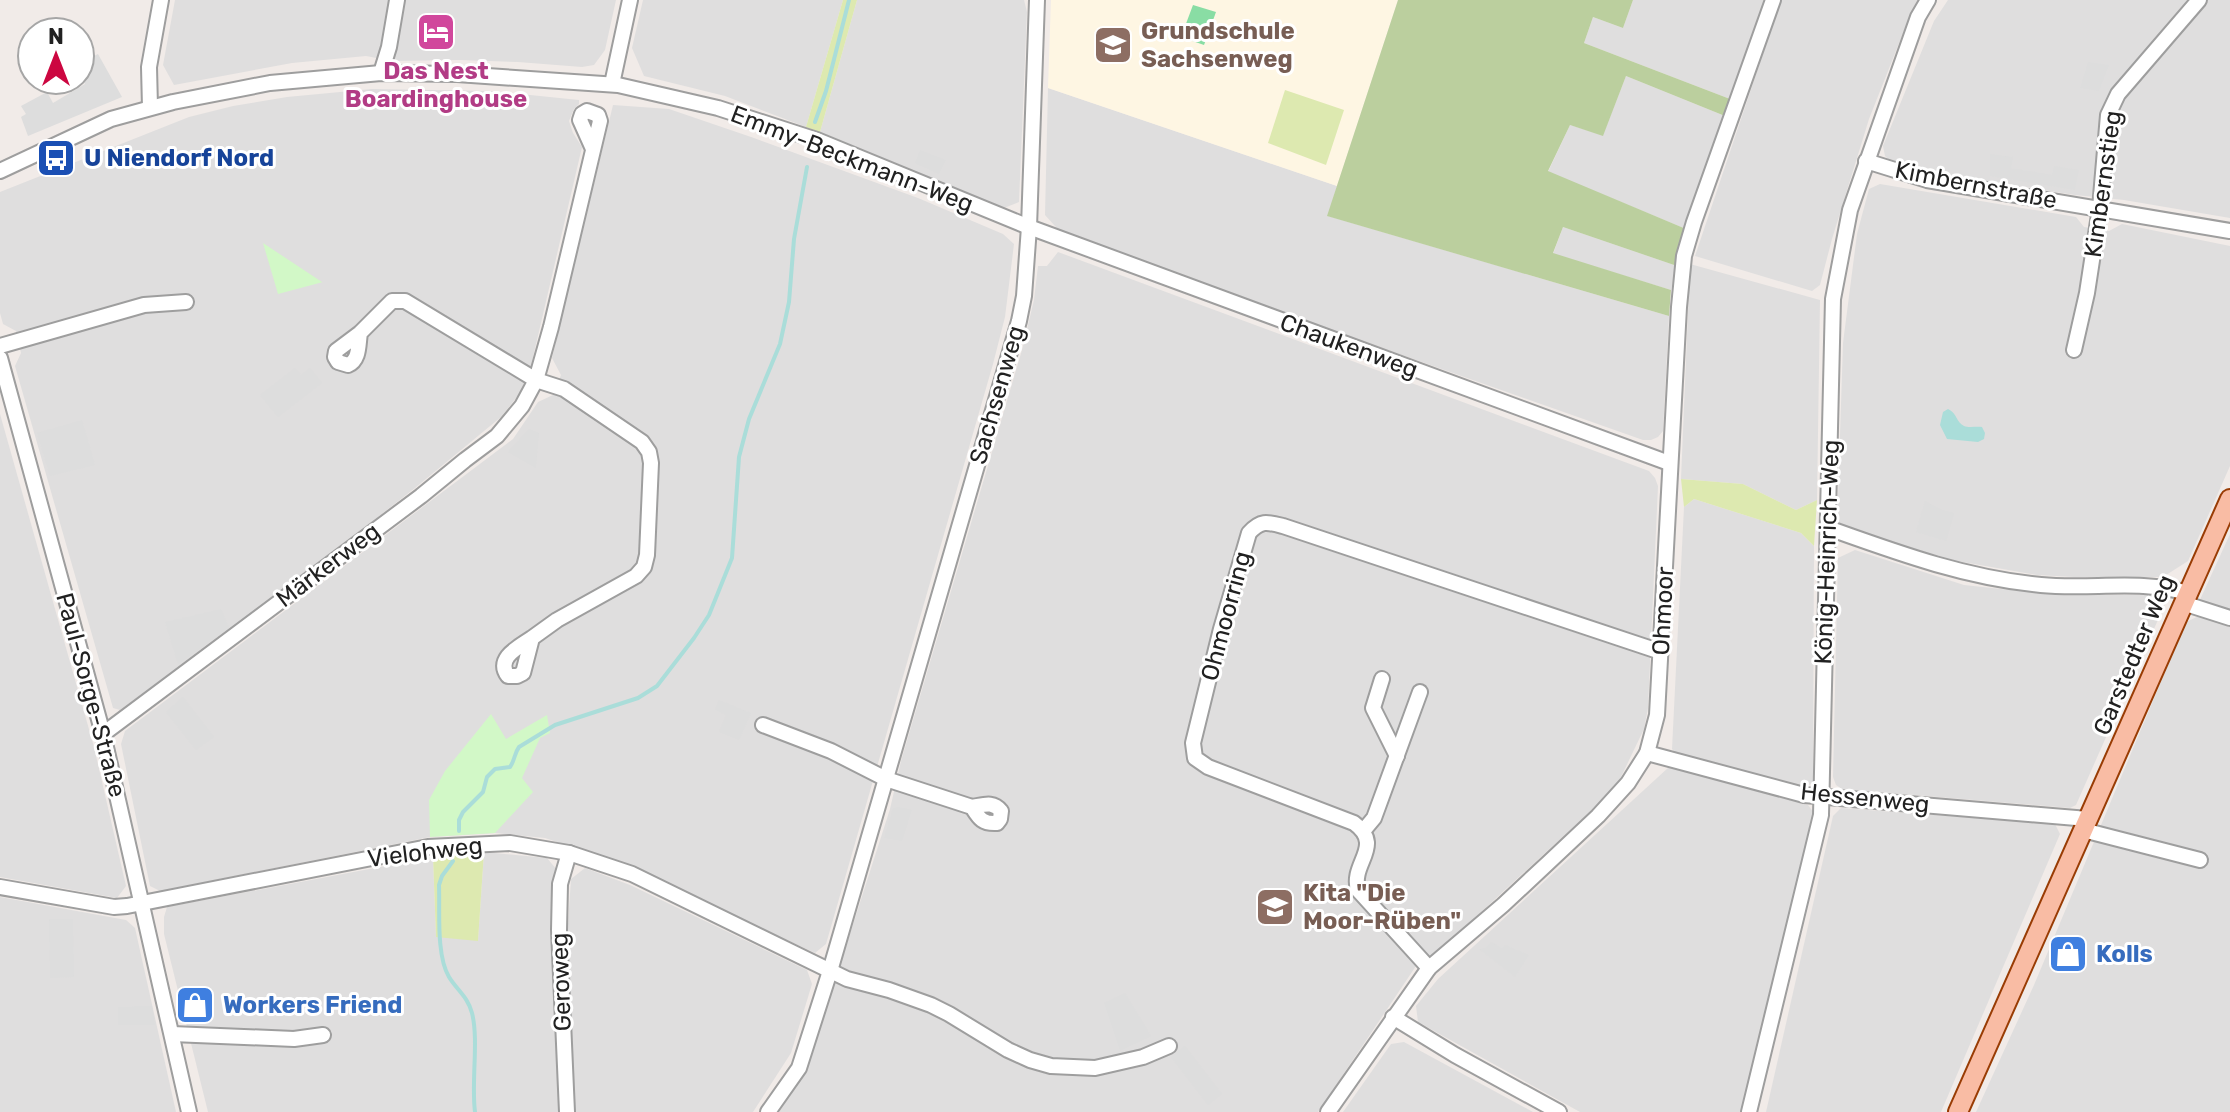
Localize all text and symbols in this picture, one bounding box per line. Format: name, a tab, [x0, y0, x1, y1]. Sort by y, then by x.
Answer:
hotel icon: Das Nest Boardinghouse	[415, 11, 457, 53]
north arrow	[16, 16, 96, 96]
place label: Grundschule Sachsenweg	[1141, 17, 1295, 73]
text: N	[48, 23, 64, 50]
school or university icon: Grundschule Sachsenweg	[1092, 24, 1134, 66]
place label: Das Nest Boardinghouse	[345, 57, 527, 113]
street label: Emmy-Beckmann-Weg	[727, 100, 977, 218]
street label: Kimbernstieg	[2079, 109, 2127, 259]
bus stop icon: U Niendorf Nord	[35, 137, 77, 179]
place label: U Niendorf Nord	[84, 144, 274, 172]
street label: Kimbernstraße	[1893, 156, 2059, 214]
street label: Chaukenweg	[1276, 308, 1422, 384]
street label: Sachsenweg	[964, 323, 1030, 467]
street label: König-Heinrich-Weg	[1809, 439, 1845, 665]
street label: Märkerweg	[271, 517, 385, 613]
street label: Ohmoorring	[1195, 548, 1257, 684]
street label: Ohmoor	[1647, 566, 1679, 656]
street label: Garstedter Weg	[2088, 571, 2180, 739]
street label: Paul-Sorge-Straße	[50, 590, 132, 800]
street label: Hessenweg	[1799, 777, 1931, 819]
street label: Vielohweg	[366, 831, 484, 873]
place label: Kita "Die Moor-Rüben"	[1303, 879, 1461, 935]
school or university icon: Kita "Die Moor-Rüben"	[1254, 886, 1296, 928]
street label: Geroweg	[545, 932, 577, 1032]
shop icon: Kolls	[2047, 933, 2089, 975]
place label: Kolls	[2096, 940, 2153, 968]
shop icon: Workers Friend	[174, 984, 216, 1026]
place label: Workers Friend	[223, 991, 402, 1019]

